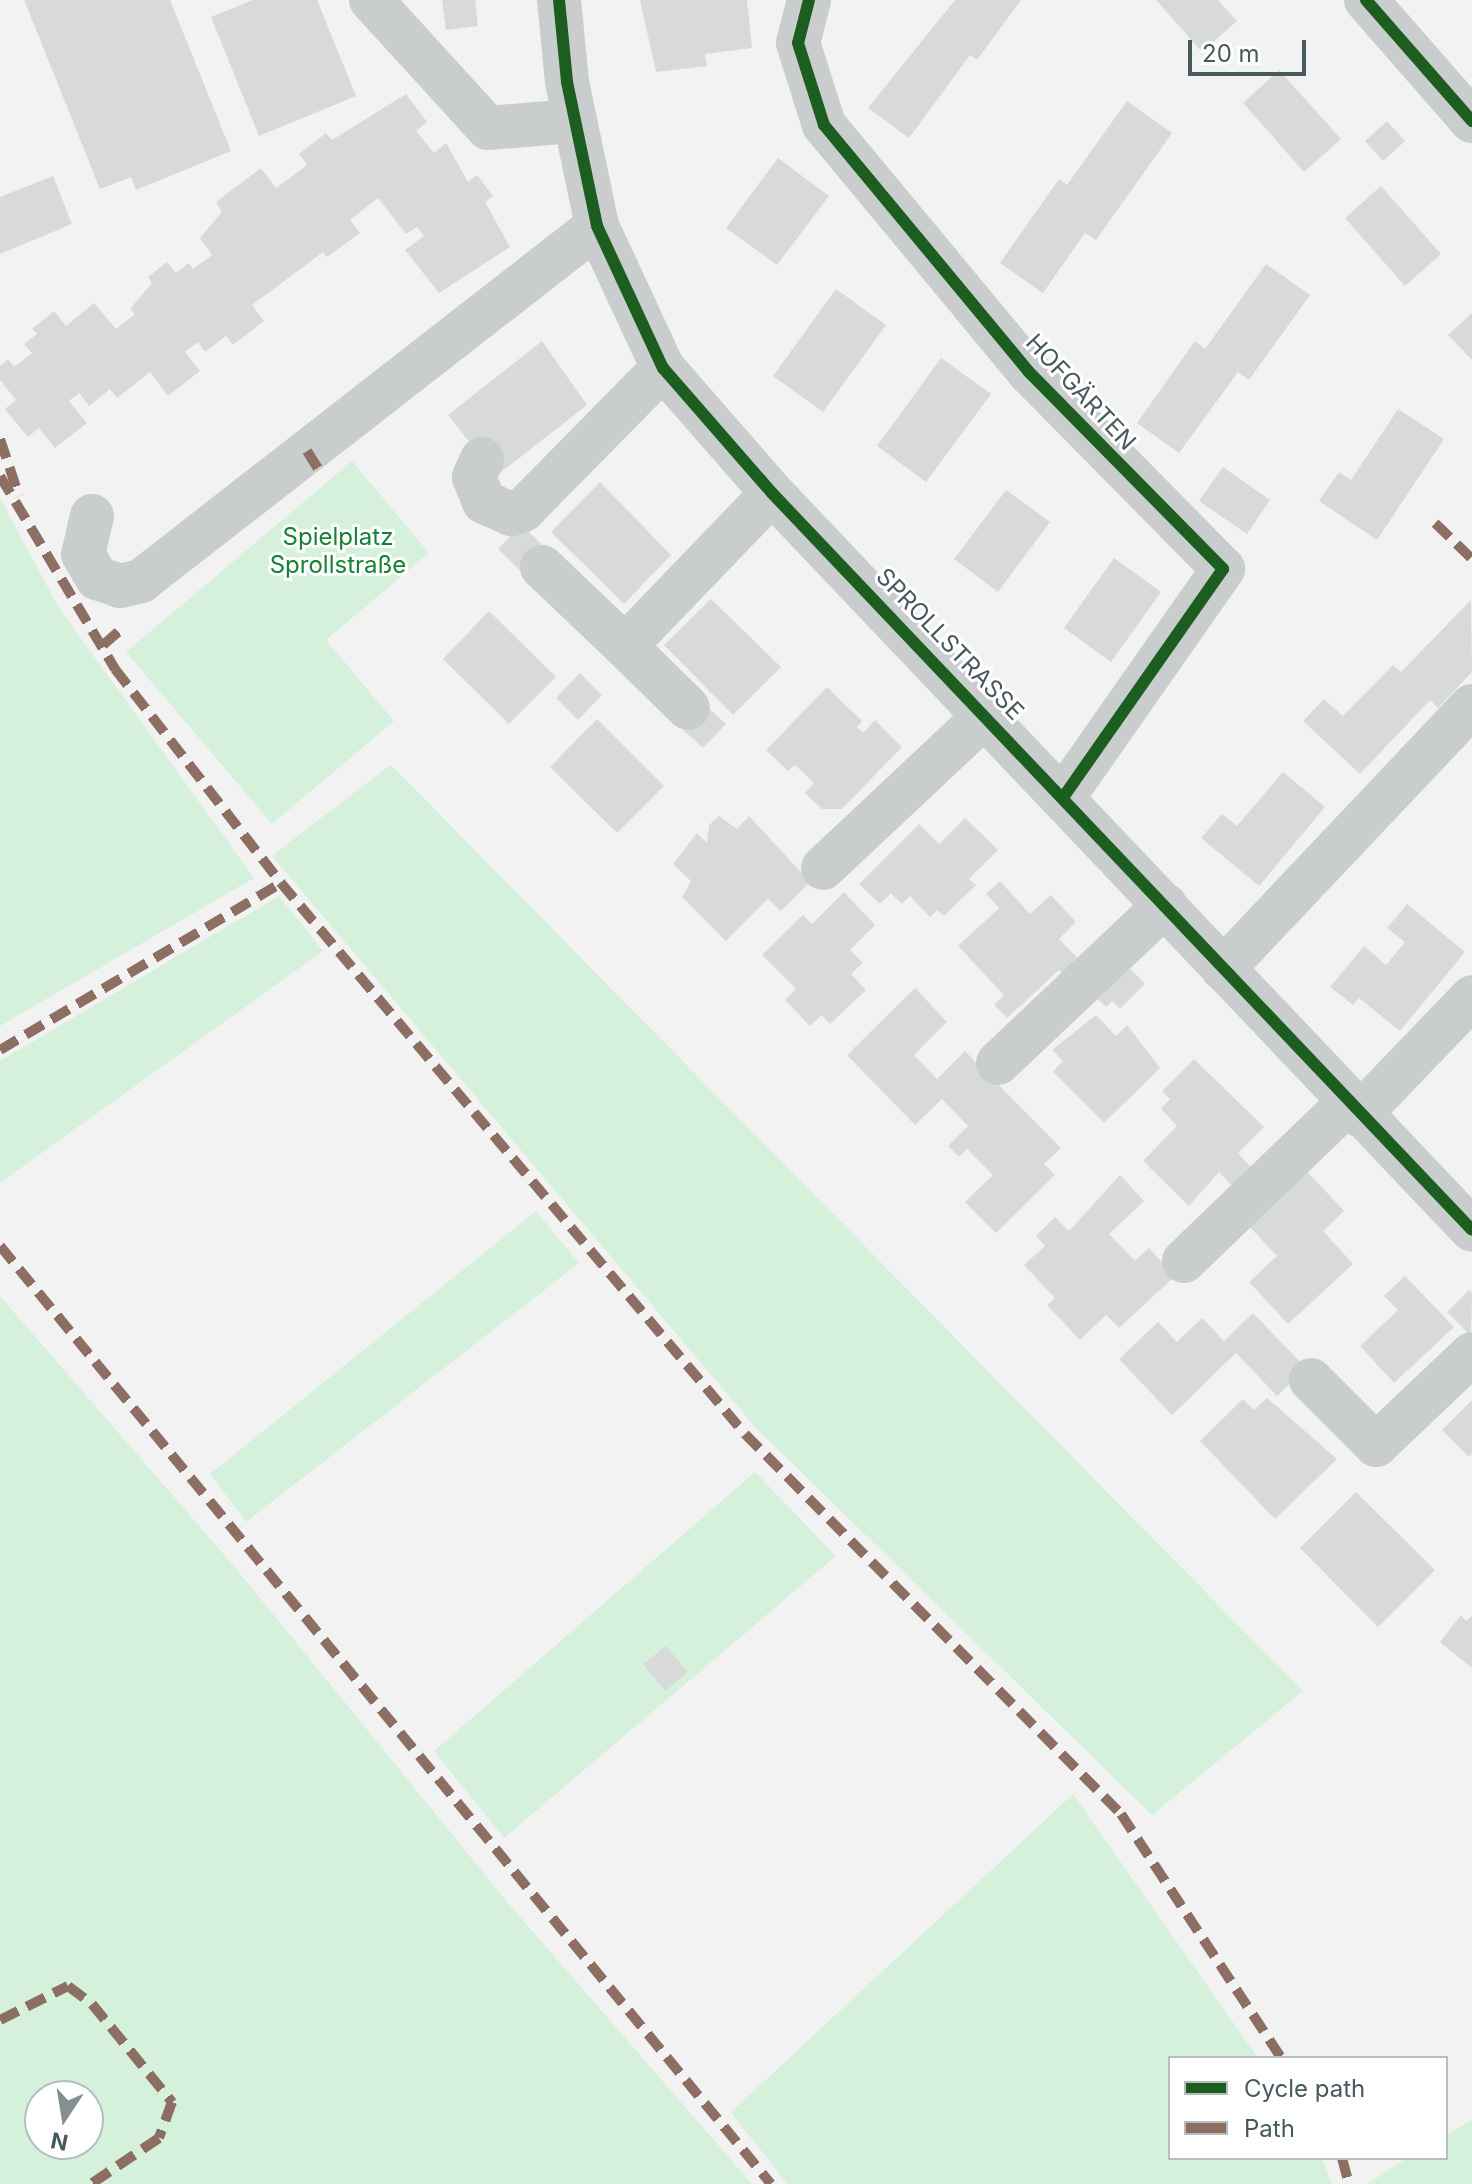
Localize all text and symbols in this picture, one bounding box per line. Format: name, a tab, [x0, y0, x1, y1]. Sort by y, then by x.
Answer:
scale bar	[1192, 24, 1310, 74]
text: 20 m	[1202, 39, 1260, 68]
street label: HOFGÄRTEN	[1020, 328, 1142, 456]
park label: Spielplatz Sprollstraße	[270, 523, 406, 579]
street label: SPROLLSTRASSE	[870, 562, 1030, 726]
legend	[1168, 2056, 1448, 2160]
text: Cycle path	[1244, 2074, 1365, 2103]
north arrow	[24, 2080, 104, 2160]
text: Path	[1244, 2114, 1295, 2143]
text: N	[49, 2127, 70, 2156]

